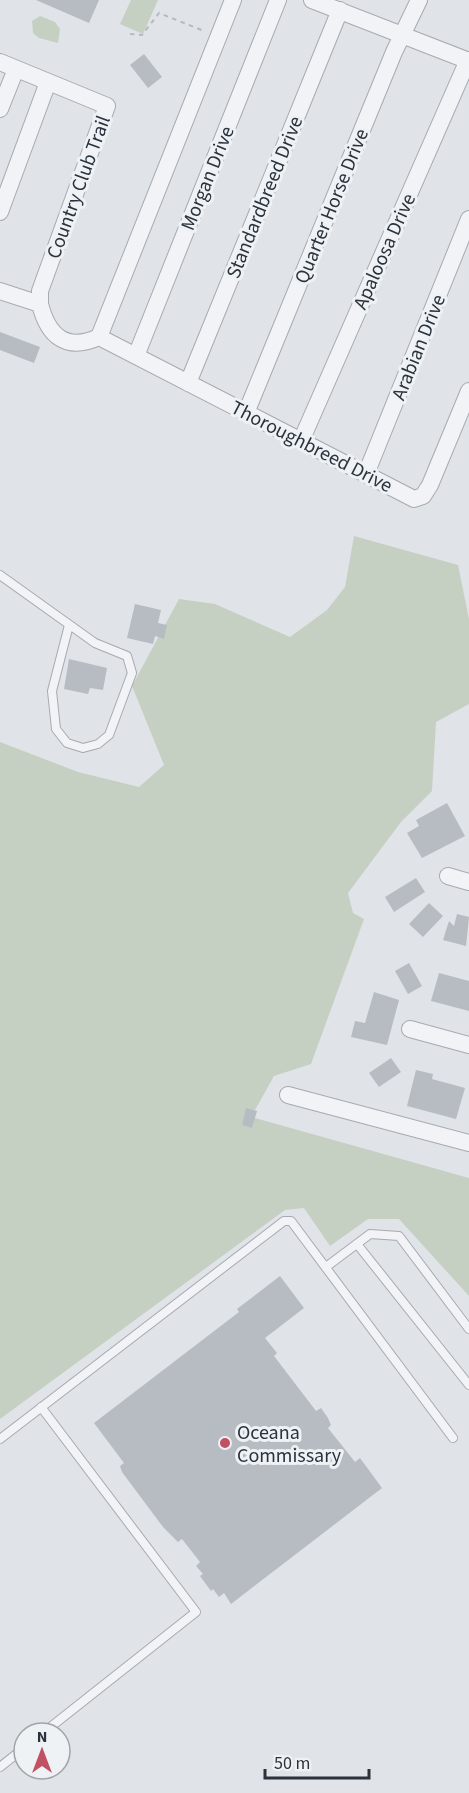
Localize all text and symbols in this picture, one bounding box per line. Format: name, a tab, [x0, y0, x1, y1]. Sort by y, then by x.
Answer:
street label: Country Club Trail	[40, 112, 118, 263]
street label: Standardbreed Drive	[220, 112, 310, 283]
street label: Morgan Drive	[174, 122, 242, 235]
street label: Quarter Horse Drive	[288, 125, 376, 288]
street label: Apaloosa Drive	[347, 189, 423, 314]
street label: Arabian Drive	[385, 290, 453, 404]
street label: Thoroughbreed Drive	[226, 394, 397, 500]
place label: Oceana Commissary	[237, 1419, 342, 1470]
marker: Oceana Commissary	[218, 1436, 232, 1450]
north arrow	[12, 1721, 72, 1781]
text: N	[37, 1726, 47, 1748]
scale bar	[265, 1742, 368, 1780]
text: 50 m	[274, 1751, 310, 1776]

